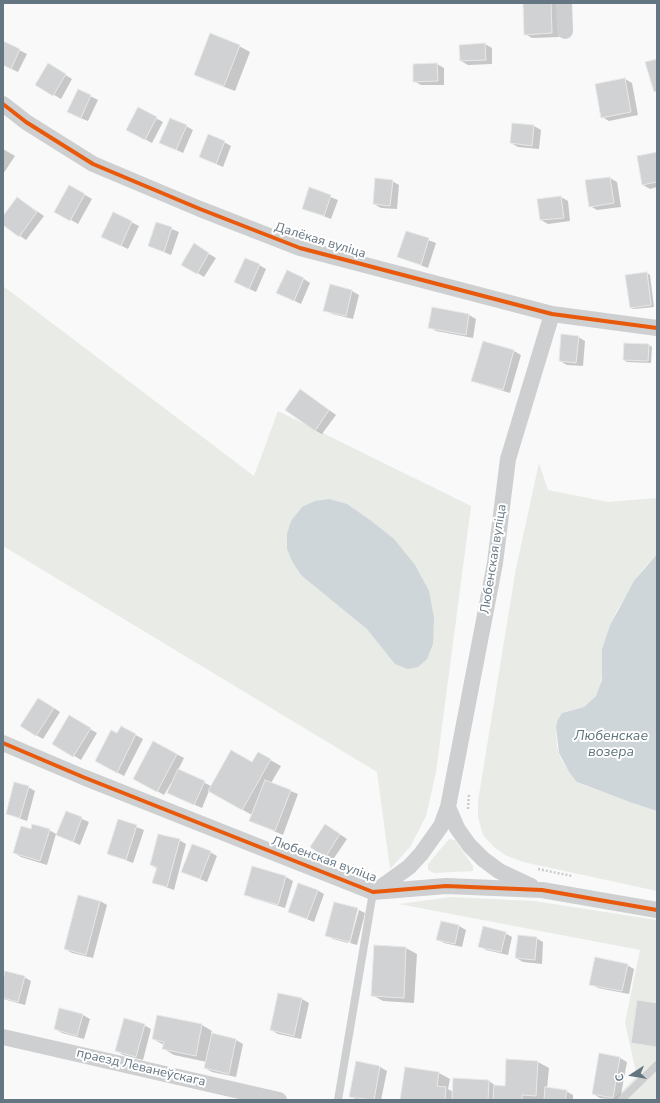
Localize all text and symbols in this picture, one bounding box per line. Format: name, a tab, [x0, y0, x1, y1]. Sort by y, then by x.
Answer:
street label: Далёкая вуліца	[272, 220, 368, 262]
street label: Любенская вуліца	[478, 503, 510, 615]
water label: Любенскае возера	[574, 729, 648, 762]
street label: Любенская вуліца	[269, 834, 379, 886]
street label: праезд Леванеўскага	[75, 1046, 207, 1090]
north arrow	[612, 1055, 652, 1095]
text: С	[612, 1072, 628, 1083]

